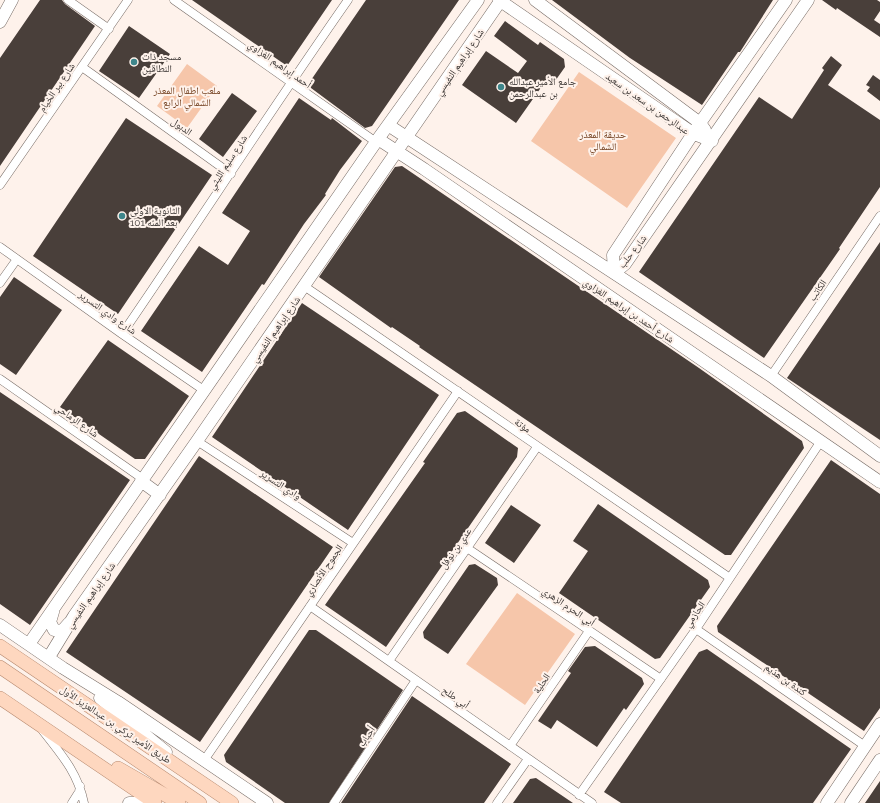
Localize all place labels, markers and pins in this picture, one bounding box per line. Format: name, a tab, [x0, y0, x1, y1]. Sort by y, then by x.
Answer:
place label: مسجد ذات النطاقين	[142, 51, 182, 75]
marker: مسجد ذات النطاقين	[129, 57, 139, 67]
place label: جامع الأمير عبدالله بن عبدالرحمن	[509, 76, 577, 100]
marker: جامع الأمير عبدالله بن عبدالرحمن	[496, 82, 506, 92]
place label: الثانوية الاولى بعد المئه 101	[130, 205, 180, 228]
marker: الثانوية الاولى بعد المئه 101	[117, 211, 127, 221]

